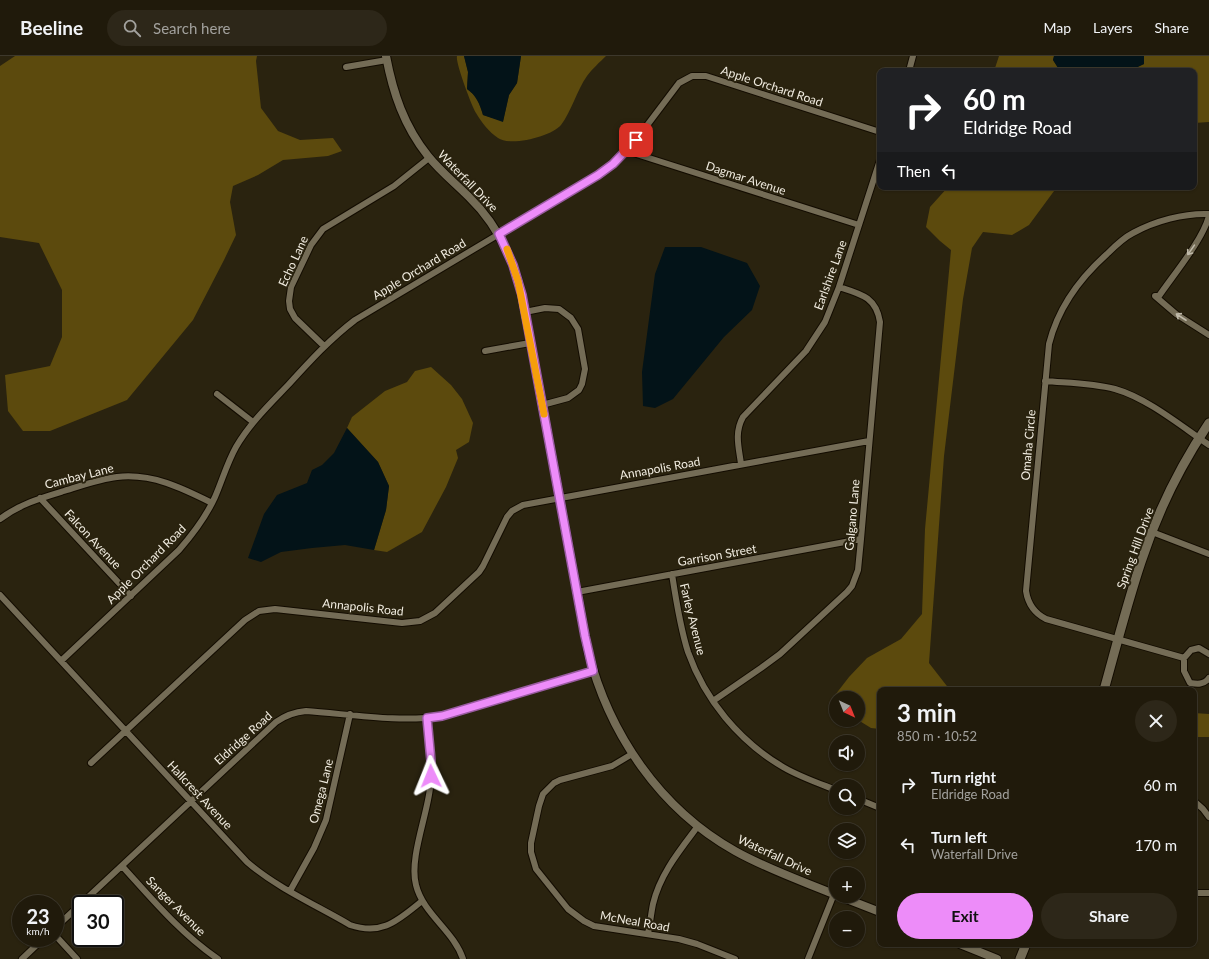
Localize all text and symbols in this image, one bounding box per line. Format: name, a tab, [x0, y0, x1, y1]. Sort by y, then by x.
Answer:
search box	[107, 10, 387, 46]
text: Beeline	[20, 16, 83, 39]
icon: search	[121, 17, 143, 39]
text: Search here	[153, 19, 230, 37]
text: Map	[1043, 19, 1071, 36]
text: Layers	[1093, 19, 1133, 36]
text: Share	[1155, 19, 1189, 36]
street label: Apple Orchard Road	[719, 62, 825, 110]
text: 60 m	[963, 82, 1026, 116]
icon: right	[897, 84, 949, 136]
text: Eldridge Road	[963, 116, 1072, 138]
pin	[619, 123, 653, 157]
icon: arrive	[625, 129, 647, 151]
street label: Waterfall Drive	[435, 147, 501, 215]
street label: Dagmar Avenue	[704, 158, 788, 198]
icon: left	[938, 160, 960, 182]
text: Then	[897, 162, 930, 180]
street label: Echo Lane	[275, 233, 311, 289]
street label: Apple Orchard Road	[370, 235, 468, 303]
street label: Earlshire Lane	[810, 238, 850, 312]
one-way arrow	[1187, 244, 1195, 255]
one-way arrow	[1176, 313, 1187, 321]
street label: Omaha Circle	[1017, 409, 1039, 481]
street label: Annapolis Road	[619, 454, 701, 482]
street label: Cambay Lane	[43, 460, 115, 492]
street label: Galgano Lane	[841, 479, 863, 551]
street label: Spring Hill Drive	[1113, 505, 1157, 591]
street label: Falcon Avenue	[62, 506, 124, 572]
street label: Apple Orchard Road	[103, 521, 189, 607]
street label: Garrison Street	[676, 541, 758, 569]
street label: Farley Avenue	[677, 581, 709, 657]
street label: Annapolis Road	[322, 595, 404, 619]
north arrow	[829, 691, 865, 727]
map controls	[829, 691, 865, 947]
text: 3 min	[897, 698, 957, 727]
button: close	[1135, 700, 1177, 742]
street label: Eldridge Road	[211, 708, 275, 768]
text: 850 m · 10:52	[897, 728, 977, 744]
button: sound	[829, 735, 865, 771]
position arrow	[410, 755, 452, 797]
street label: Hallcrest Avenue	[164, 757, 236, 833]
street label: Omega Lane	[306, 757, 336, 825]
text: Turn right	[931, 768, 996, 786]
icon: right	[897, 774, 919, 796]
text: 60 m	[1143, 776, 1177, 794]
button: search	[829, 779, 865, 815]
text: Eldridge Road	[931, 786, 1010, 802]
button: layers	[829, 823, 865, 859]
text: Turn left	[931, 828, 987, 846]
street label: Waterfall Drive	[736, 831, 814, 879]
icon: left	[897, 834, 919, 856]
text: 170 m	[1135, 836, 1177, 854]
text: Waterfall Drive	[931, 846, 1018, 862]
button: +	[829, 867, 865, 903]
street label: Sanger Avenue	[143, 873, 209, 939]
button: Exit	[897, 893, 1033, 939]
button: Share	[1041, 893, 1177, 939]
speed limit sign: 30	[72, 895, 124, 947]
text: 23	[26, 904, 50, 928]
street label: McNeal Road	[599, 907, 671, 935]
button: −	[829, 911, 865, 947]
text: km/h	[26, 925, 50, 937]

